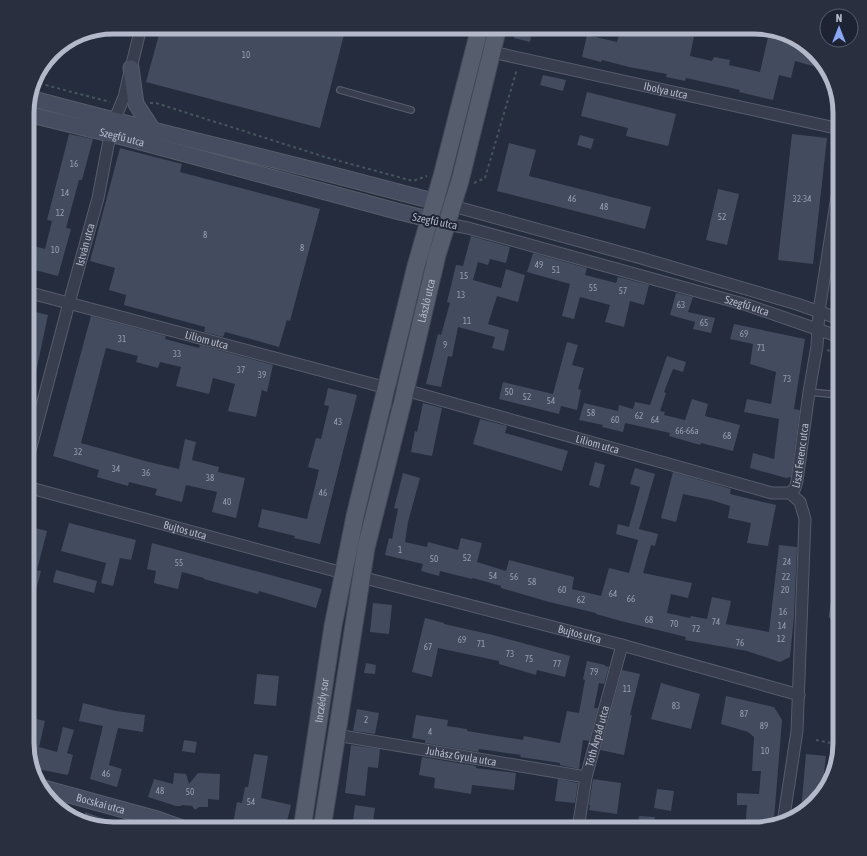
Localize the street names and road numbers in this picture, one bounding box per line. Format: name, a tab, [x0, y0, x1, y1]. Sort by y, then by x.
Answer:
street label: Ibolya utca	[643, 80, 689, 101]
street label: Szegfű utca	[99, 126, 146, 149]
street label: Szegfű utca	[411, 210, 459, 232]
street label: István utca	[73, 222, 97, 267]
street label: László utca	[415, 278, 437, 324]
street label: Szegfű utca	[724, 293, 771, 318]
street label: Liliom utca	[184, 328, 230, 351]
street label: Liszt Ferenc utca	[789, 422, 811, 489]
street label: Liliom utca	[575, 432, 621, 456]
street label: Bujtos utca	[162, 518, 208, 542]
street label: Bujtos utca	[557, 623, 603, 645]
street label: Inczédy sor	[312, 677, 331, 723]
street label: Tóth Árpád utca	[583, 704, 611, 768]
street label: Juhász Gyula utca	[425, 744, 498, 768]
street label: Bocskai utca	[75, 791, 126, 816]

